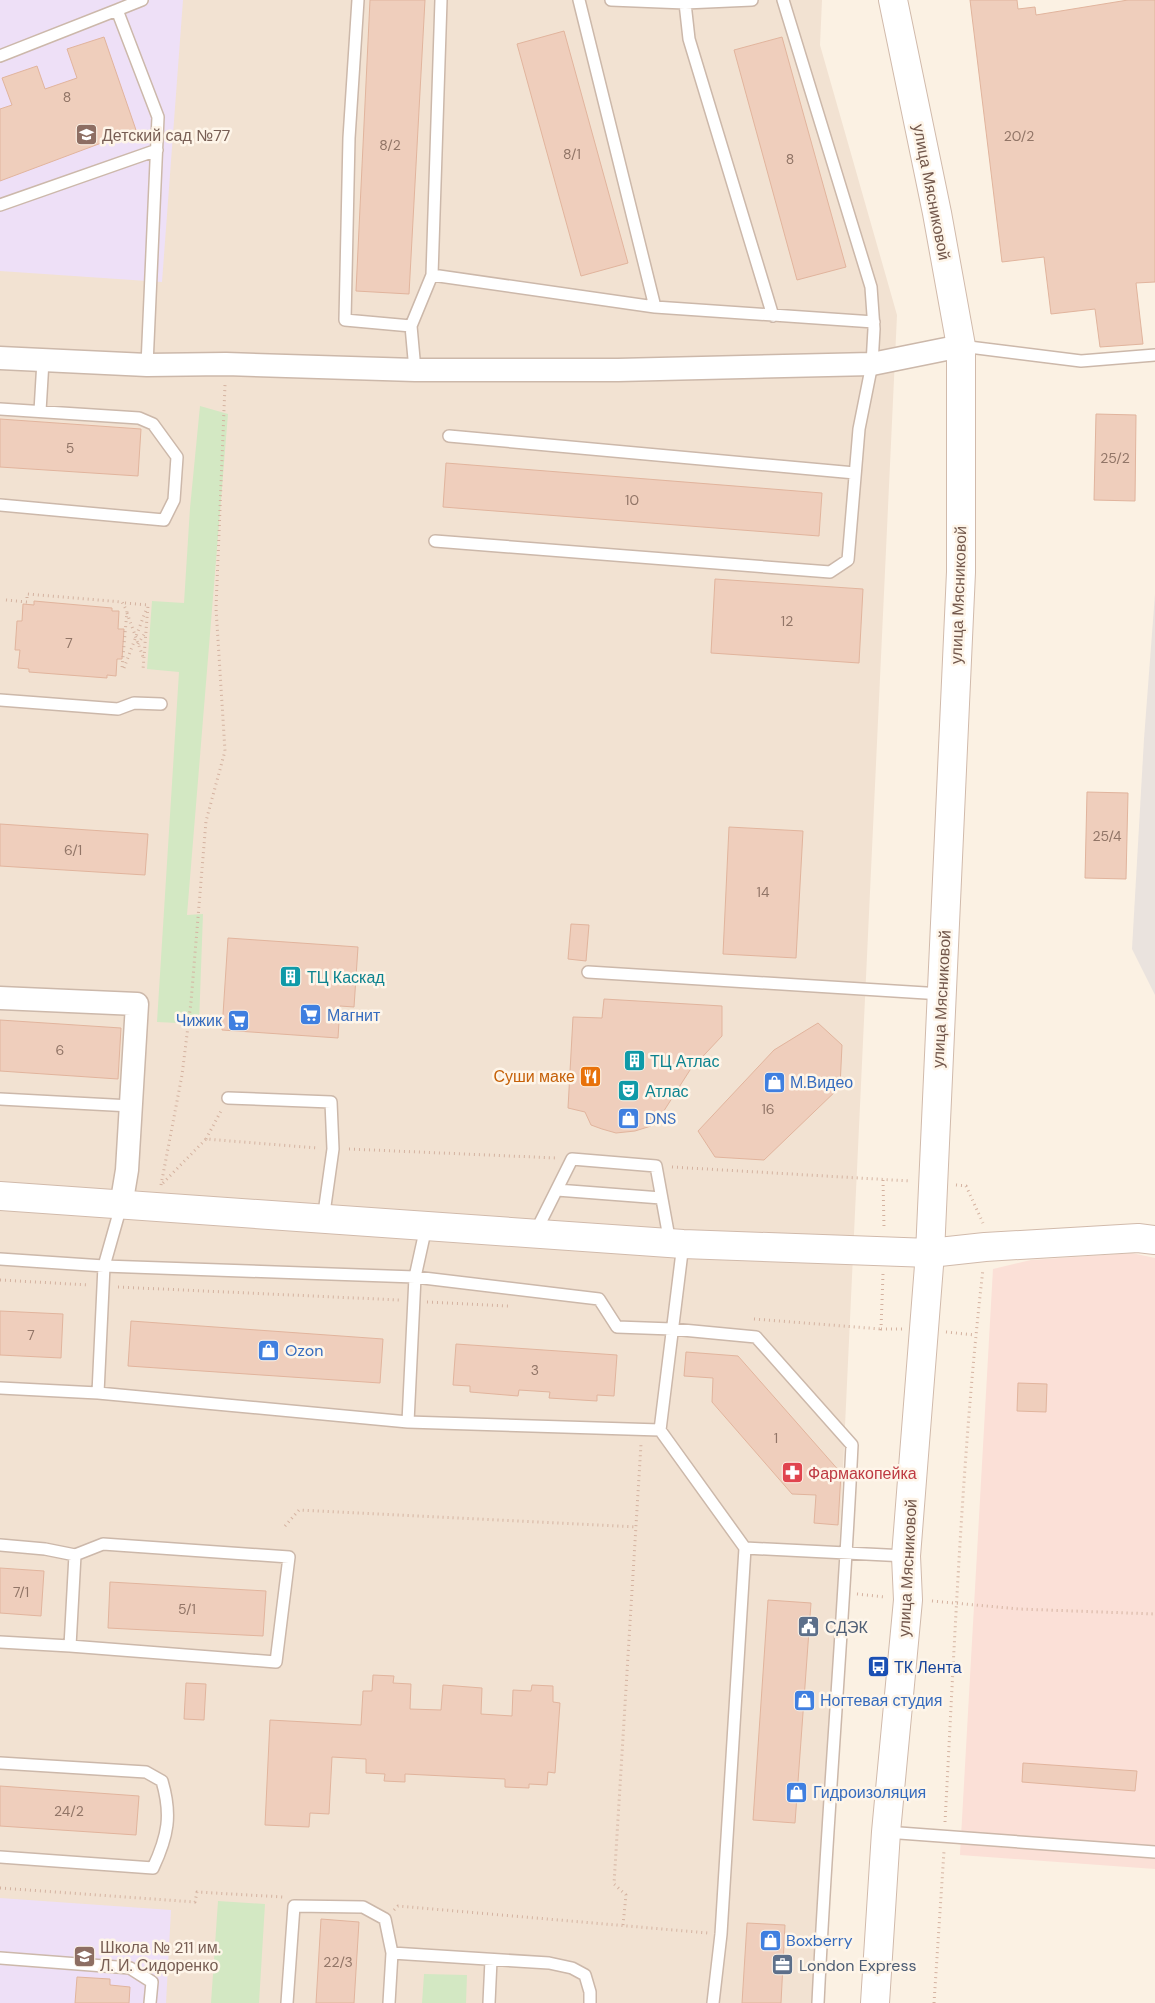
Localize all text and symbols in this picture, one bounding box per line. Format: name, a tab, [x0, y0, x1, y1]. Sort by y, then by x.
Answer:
house number: 8	[63, 88, 71, 106]
street label: улица Мясниковой	[908, 122, 955, 262]
school or university icon: Детский сад №77	[74, 123, 98, 147]
place label: Детский сад №77	[102, 125, 230, 146]
house number: 20/2	[1004, 127, 1034, 145]
house number: 8/2	[379, 136, 401, 154]
house number: 8/1	[563, 145, 581, 163]
house number: 8	[786, 150, 794, 168]
house number: 5	[66, 439, 74, 457]
house number: 25/2	[1100, 449, 1130, 467]
house number: 10	[625, 491, 639, 509]
street label: улица Мясниковой	[946, 526, 971, 664]
house number: 12	[781, 612, 793, 630]
house number: 7	[65, 634, 73, 652]
house number: 25/4	[1092, 827, 1122, 845]
house number: 6/1	[64, 841, 82, 859]
house number: 14	[757, 883, 770, 901]
street label: улица Мясниковой	[927, 929, 956, 1069]
building icon: ТЦ Каскад	[279, 965, 303, 989]
place label: ТЦ Каскад	[307, 967, 385, 988]
supermarket icon: Магнит	[299, 1003, 323, 1027]
place label: Магнит	[327, 1005, 381, 1026]
supermarket icon: Чижик	[226, 1008, 250, 1032]
place label: Чижик	[176, 1010, 223, 1031]
house number: 6	[56, 1041, 64, 1059]
building icon: ТЦ Атлас	[622, 1049, 646, 1073]
place label: ТЦ Атлас	[650, 1051, 719, 1072]
restaurant icon: Суши маке	[579, 1064, 603, 1088]
place label: Суши маке	[493, 1066, 575, 1087]
shop icon: М.Видео	[762, 1070, 786, 1094]
place label: М.Видео	[790, 1072, 853, 1093]
theatre icon: Атлас	[617, 1079, 641, 1103]
place label: Атлас	[645, 1081, 689, 1102]
house number: 16	[761, 1100, 775, 1118]
shop icon: DNS	[617, 1106, 641, 1130]
place label: DNS	[645, 1108, 676, 1129]
house number: 7	[27, 1326, 35, 1344]
shop icon: Ozon	[257, 1338, 281, 1362]
place label: Ozon	[285, 1340, 323, 1361]
house number: 3	[531, 1361, 539, 1379]
house number: 1	[774, 1429, 778, 1447]
pharmacy icon: Фармакопейка	[780, 1461, 804, 1485]
place label: Фармакопейка	[808, 1463, 917, 1484]
street label: улица Мясниковой	[893, 1498, 922, 1638]
house number: 7/1	[13, 1583, 29, 1601]
house number: 5/1	[178, 1600, 196, 1618]
public building icon: СДЭК	[797, 1615, 821, 1639]
place label: СДЭК	[825, 1617, 869, 1638]
bus stop icon: ТК Лента	[866, 1655, 890, 1679]
place label: ТК Лента	[894, 1657, 962, 1678]
shop icon: Ногтевая студия	[792, 1688, 816, 1712]
place label: Ногтевая студия	[820, 1690, 942, 1711]
shop icon: Гидроизоляция	[785, 1780, 809, 1804]
place label: Гидроизоляция	[813, 1782, 926, 1803]
house number: 24/2	[54, 1802, 84, 1820]
shop icon: Boxberry	[758, 1928, 782, 1952]
place label: Boxberry	[786, 1930, 853, 1951]
place label: Школа № 211 им. Л. И. Сидоренко	[100, 1937, 221, 1976]
school or university icon: Школа № 211 им. Л. И. Сидоренко	[72, 1944, 96, 1968]
house number: 22/3	[323, 1953, 353, 1971]
office icon: London Express	[771, 1953, 795, 1977]
place label: London Express	[799, 1955, 917, 1976]

